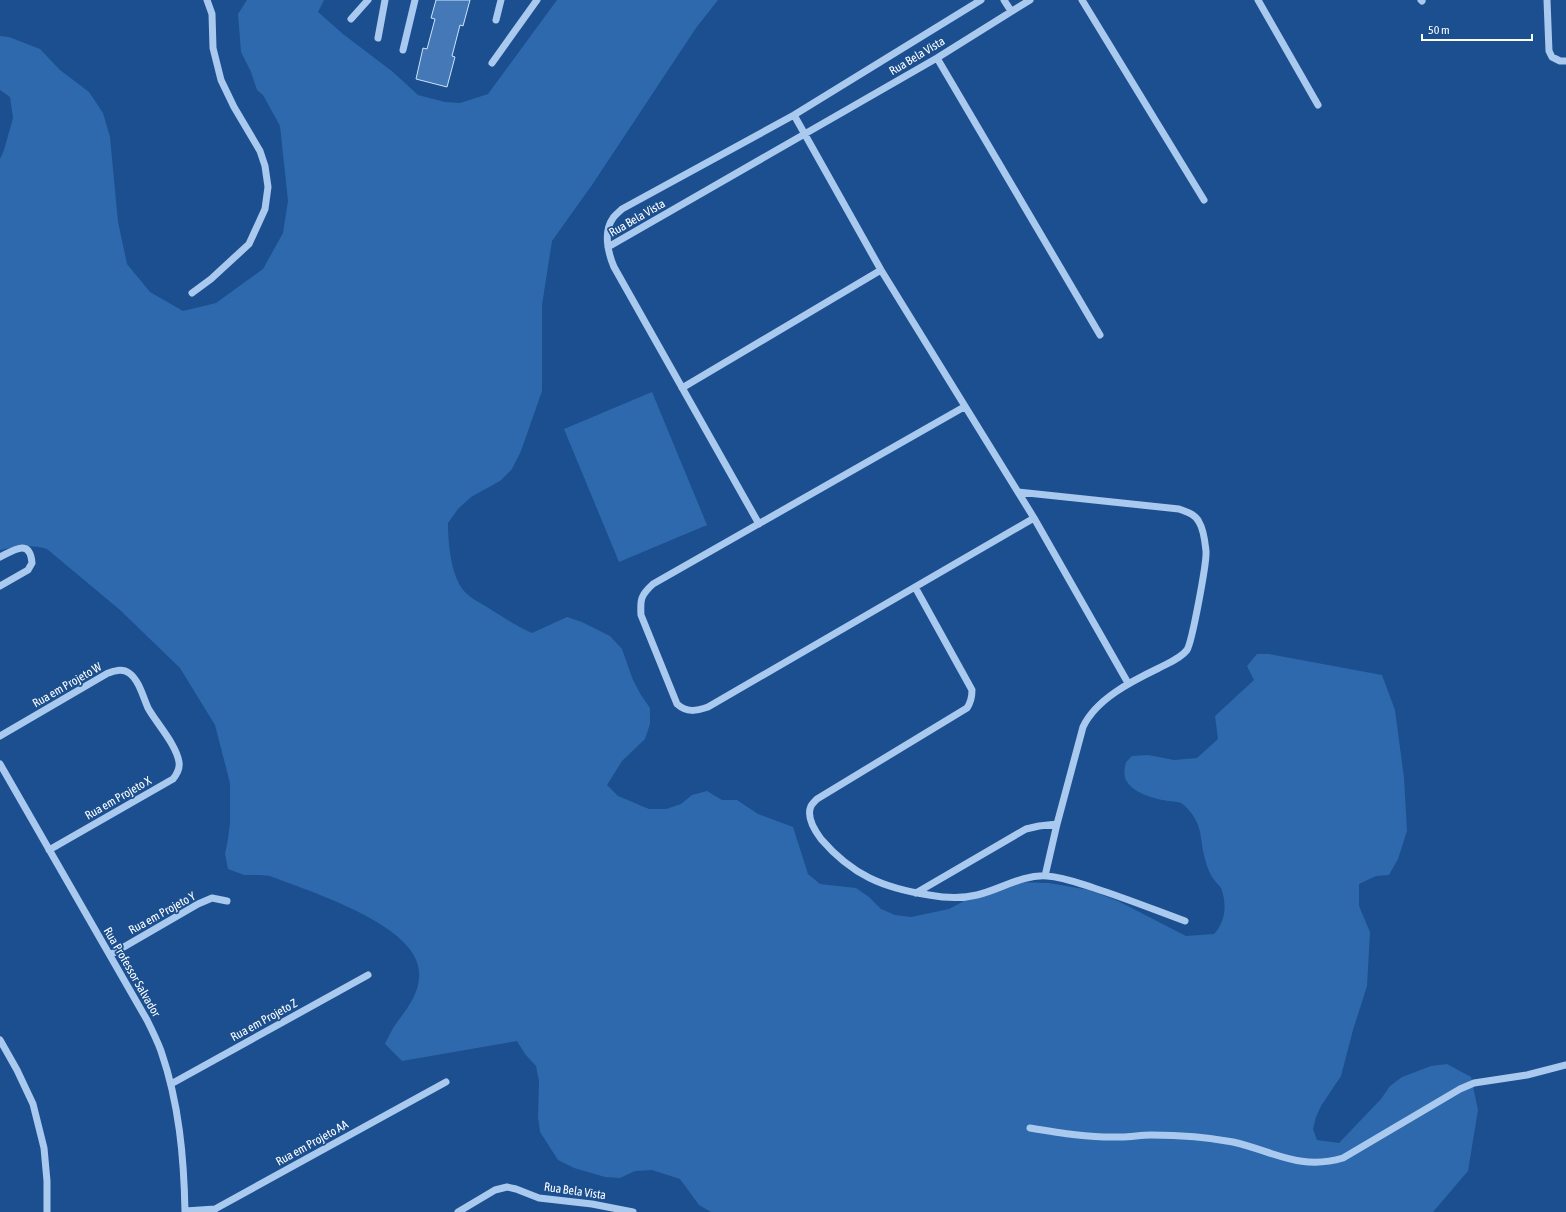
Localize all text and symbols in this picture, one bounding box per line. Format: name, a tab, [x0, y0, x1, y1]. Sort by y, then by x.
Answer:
scale bar	[1422, 16, 1532, 42]
text: 50 m	[1428, 23, 1450, 37]
street label: Rua Bela Vista	[887, 34, 947, 78]
street label: Rua Bela Vista	[606, 196, 668, 240]
street label: Rua em Projeto W	[30, 659, 104, 710]
street label: Rua em Projeto X	[82, 773, 154, 823]
street label: Rua em Projeto Y	[126, 889, 198, 937]
street label: Rua Professor Salvador	[101, 925, 164, 1020]
street label: Rua em Projeto Z	[228, 996, 300, 1044]
street label: Rua em Projeto AA	[273, 1117, 351, 1169]
street label: Rua Bela Vista	[543, 1180, 607, 1202]

